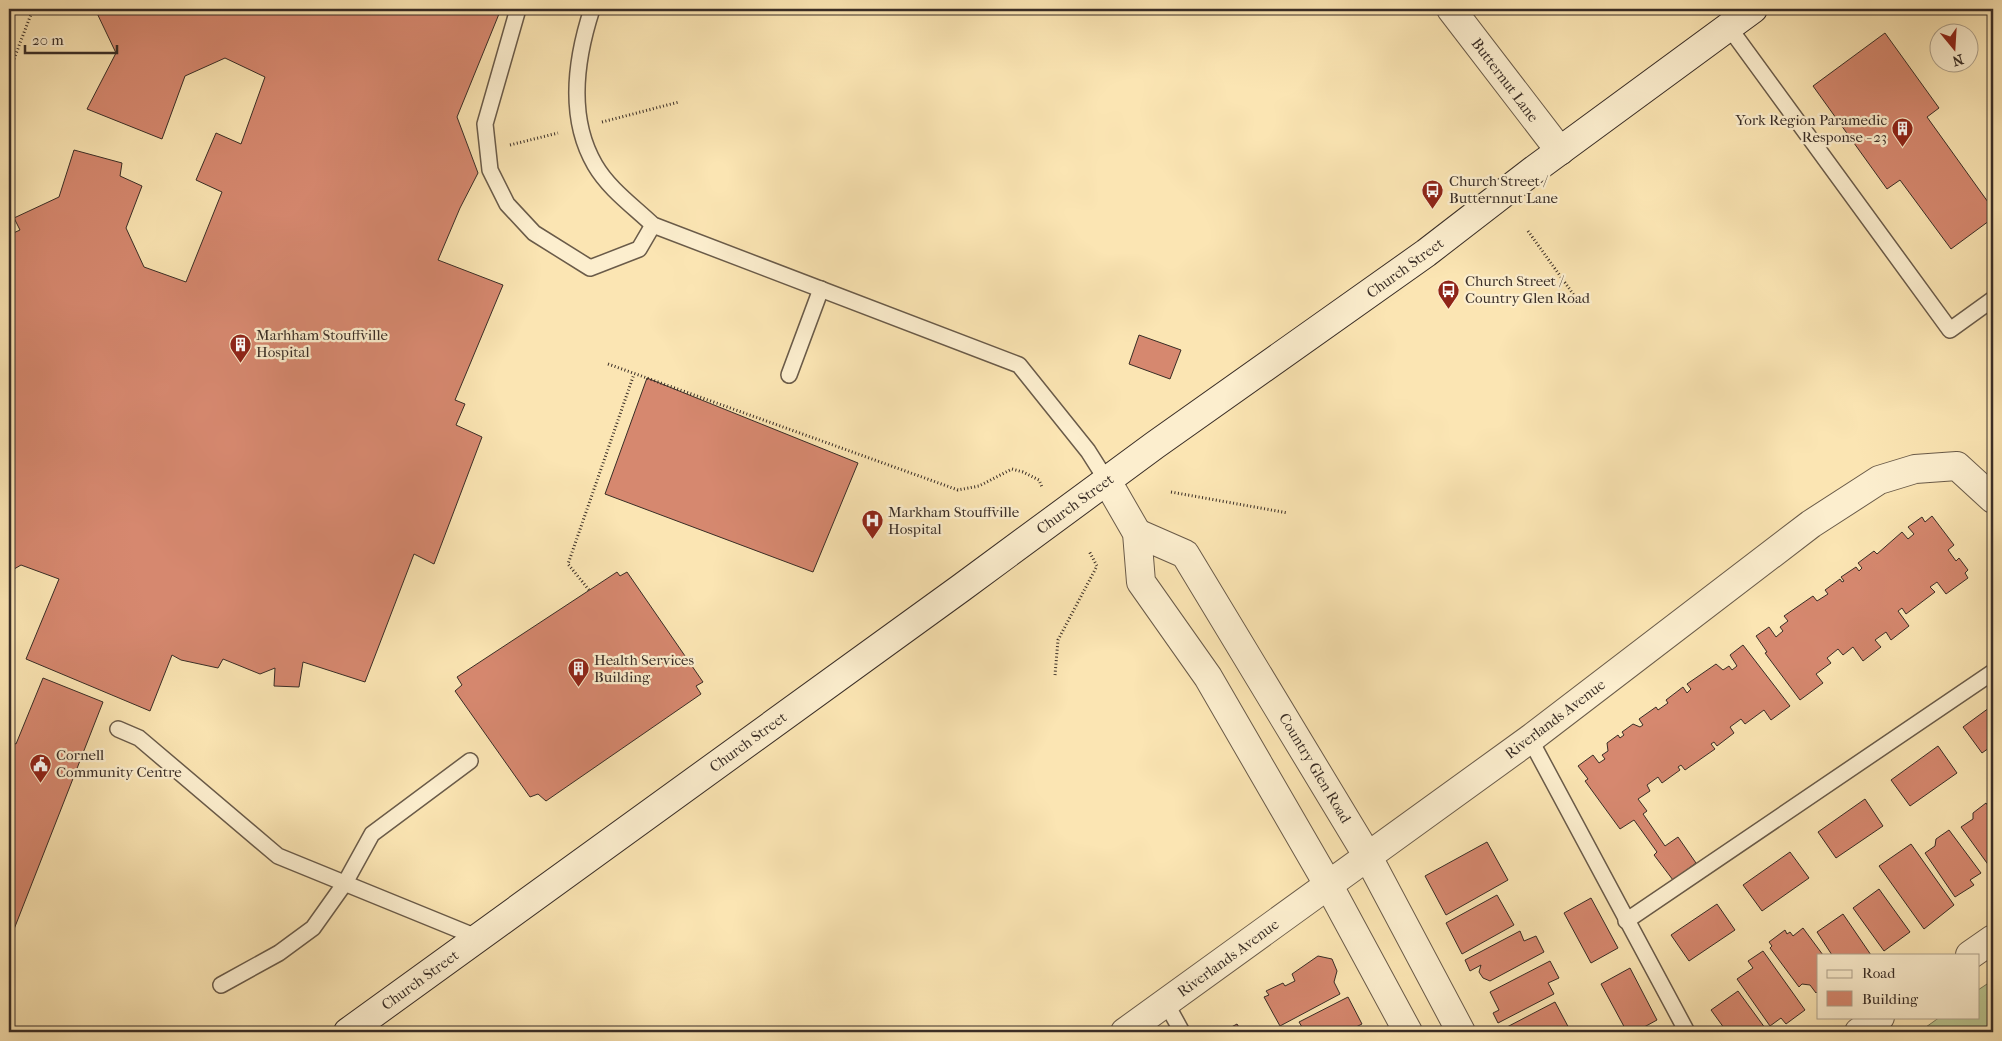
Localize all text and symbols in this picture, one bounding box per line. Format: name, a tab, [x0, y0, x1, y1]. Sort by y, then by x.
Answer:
scale bar	[25, 22, 118, 54]
north arrow	[1930, 22, 1980, 72]
text: 20 m	[32, 31, 64, 49]
street label: Butternut Lane	[1468, 35, 1543, 126]
text: N	[1950, 50, 1966, 70]
place label: York Region Paramedic Response - 23	[1734, 111, 1887, 146]
building icon: York Region Paramedic Response - 23	[1891, 117, 1915, 148]
place label: Church Street / Butternnut Lane	[1449, 172, 1559, 207]
bus stop icon: Church Street / Butternnut Lane	[1421, 178, 1445, 209]
street label: Church Street	[1363, 234, 1448, 302]
place label: Church Street / Country Glen Road	[1465, 272, 1591, 307]
bus stop icon: Church Street / Country Glen Road	[1437, 278, 1461, 309]
place label: Marhham Stouffville Hospital	[256, 326, 388, 361]
building icon: Marhham Stouffville Hospital	[228, 332, 252, 363]
street label: Church Street	[1033, 470, 1118, 538]
place label: Markham Stouffville Hospital	[888, 503, 1020, 538]
hospital icon: Markham Stouffville Hospital	[860, 509, 884, 540]
place label: Health Services Building	[594, 651, 695, 686]
building icon: Health Services Building	[566, 657, 590, 688]
street label: Riverlands Avenue	[1501, 675, 1609, 763]
street label: Church Street	[706, 708, 791, 776]
street label: Country Glen Road	[1275, 710, 1355, 827]
place label: Cornell Community Centre	[56, 746, 182, 781]
public building icon: Cornell Community Centre	[28, 752, 52, 783]
street label: Riverlands Avenue	[1174, 915, 1283, 1001]
street label: Church Street	[378, 946, 463, 1014]
legend	[1817, 954, 1980, 1018]
text: Road	[1862, 964, 1896, 982]
text: Building	[1862, 990, 1919, 1008]

